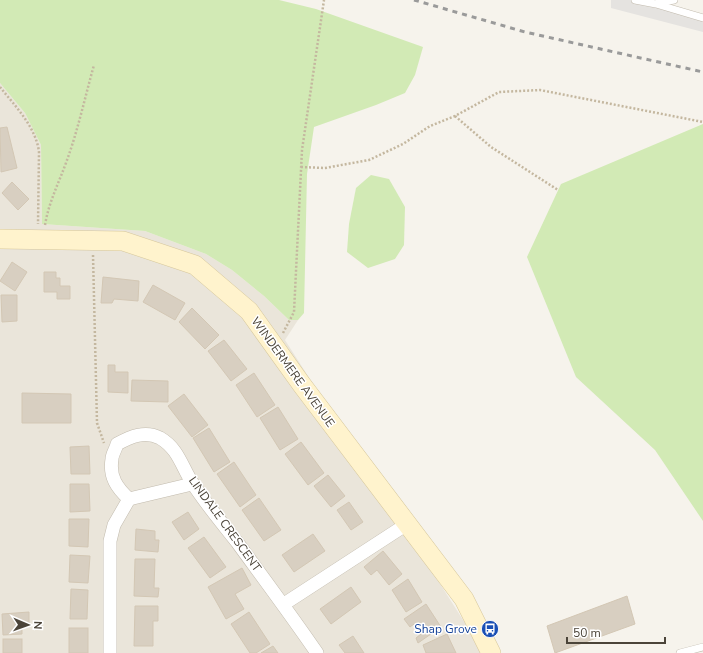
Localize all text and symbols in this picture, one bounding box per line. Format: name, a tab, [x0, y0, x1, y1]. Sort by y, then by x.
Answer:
street label: WINDERMERE AVENUE	[248, 314, 338, 430]
street label: LINDALE CRESCENT	[185, 473, 265, 575]
north arrow	[8, 605, 48, 645]
bus stop icon: Shap Grove	[480, 619, 500, 639]
scale bar	[567, 619, 665, 645]
text: N	[30, 621, 45, 630]
place label: Shap Grove	[414, 621, 477, 637]
text: 50 m	[573, 625, 601, 641]

